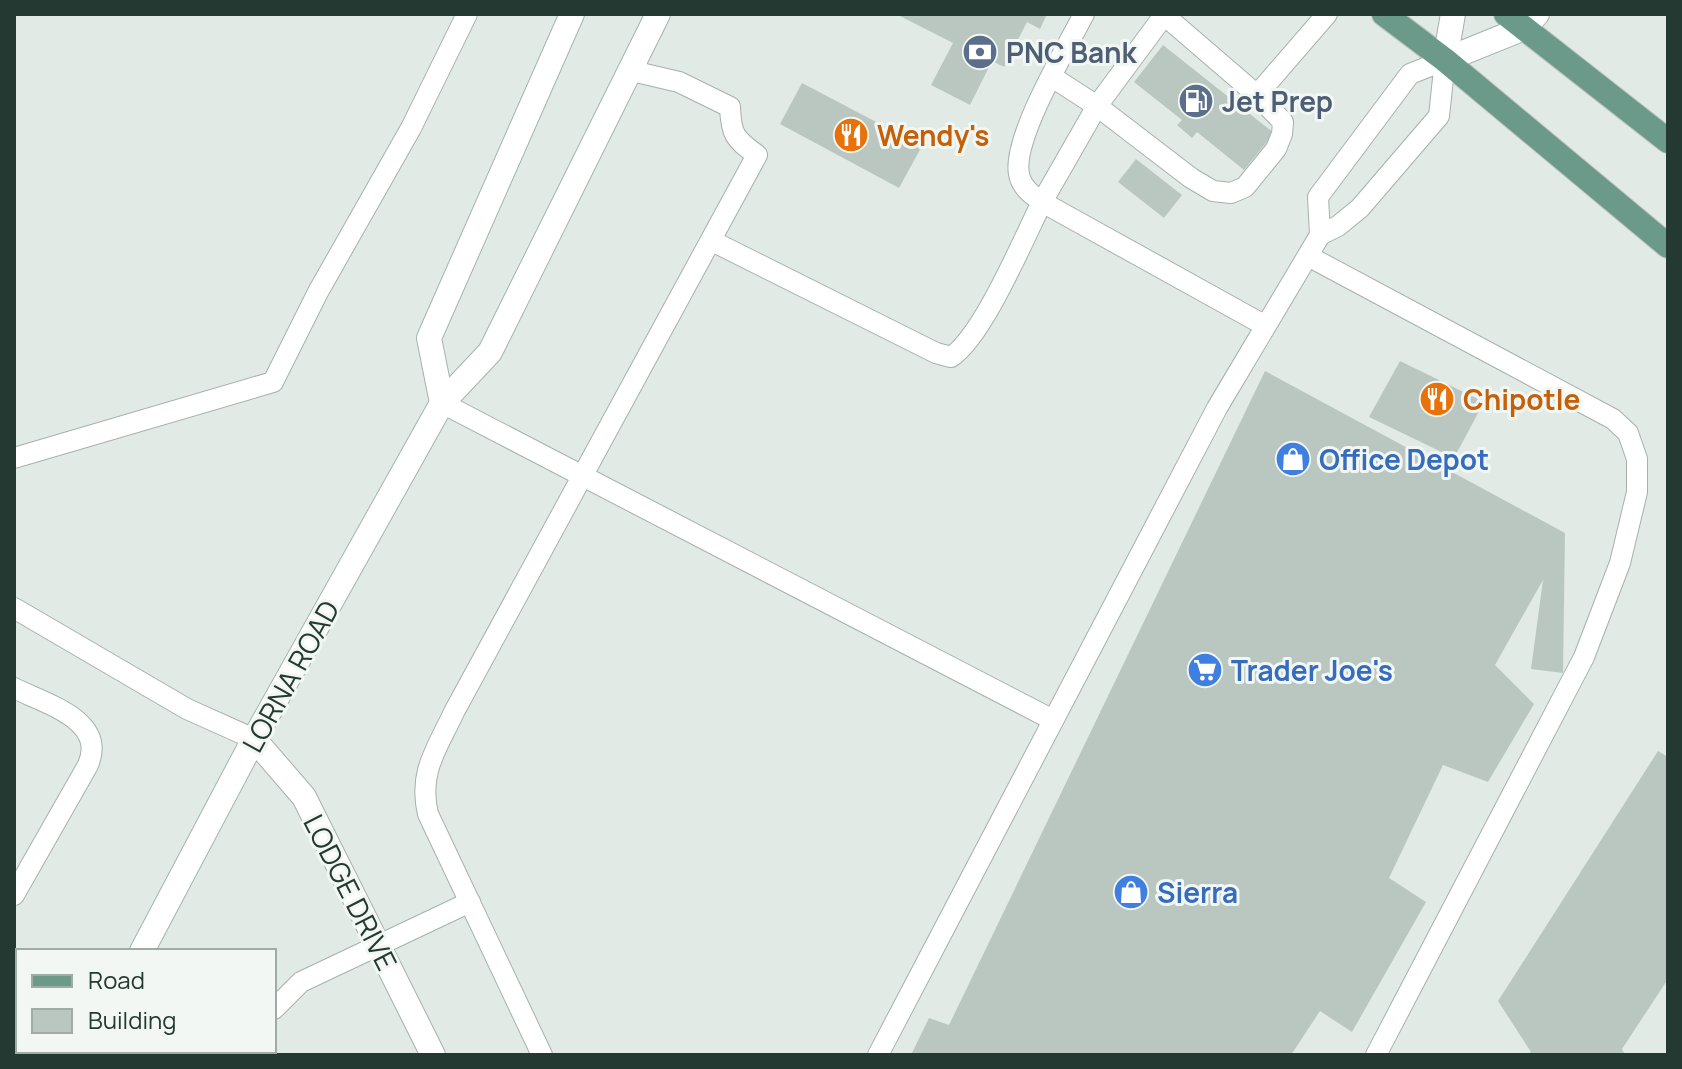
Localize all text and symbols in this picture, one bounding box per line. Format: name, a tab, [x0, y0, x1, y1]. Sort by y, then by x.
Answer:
bank icon: PNC Bank	[961, 33, 999, 71]
place label: PNC Bank	[1006, 33, 1138, 71]
fuel station icon: Jet Prep	[1177, 82, 1215, 120]
place label: Jet Prep	[1222, 82, 1333, 120]
restaurant icon: Wendy's	[832, 116, 870, 154]
place label: Wendy's	[877, 116, 990, 154]
restaurant icon: Chipotle	[1418, 380, 1456, 418]
place label: Chipotle	[1463, 380, 1580, 418]
shop icon: Office Depot	[1274, 440, 1312, 478]
place label: Office Depot	[1319, 440, 1489, 478]
street label: LORNA ROAD	[233, 593, 347, 759]
supermarket icon: Trader Joe's	[1186, 651, 1224, 689]
place label: Trader Joe's	[1231, 651, 1393, 689]
street label: LODGE DRIVE	[295, 808, 407, 976]
shop icon: Sierra	[1112, 873, 1150, 911]
place label: Sierra	[1157, 873, 1238, 911]
legend	[16, 949, 276, 1053]
text: Road	[88, 963, 145, 996]
text: Building	[88, 1003, 176, 1036]

